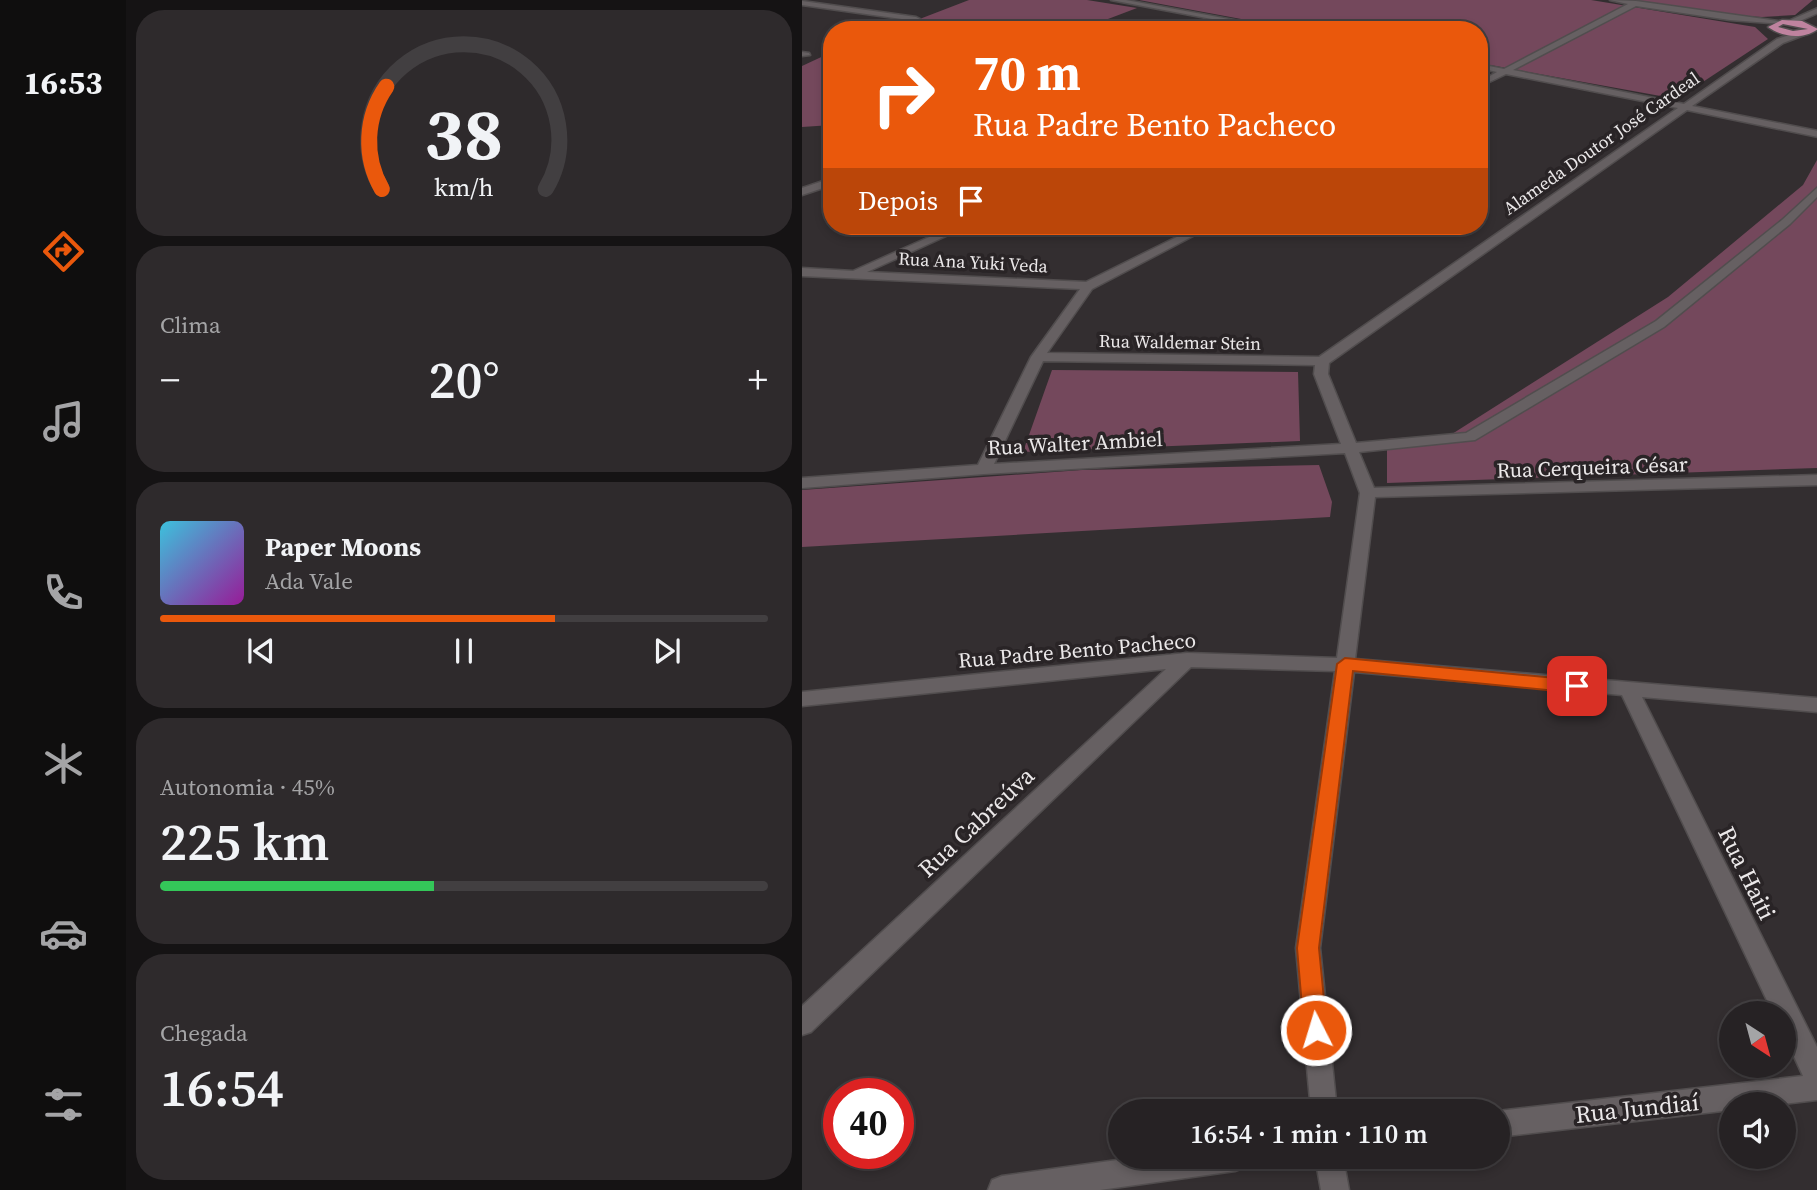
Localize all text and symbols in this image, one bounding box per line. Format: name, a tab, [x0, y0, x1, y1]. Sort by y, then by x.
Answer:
text: 70 m	[973, 39, 1081, 106]
icon: right	[858, 49, 949, 140]
text: 16:53	[24, 61, 102, 105]
street label: Alameda Doutor José Cardeal	[1498, 65, 1704, 221]
text: 38	[425, 84, 503, 183]
text: Rua Padre Bento Pacheco	[973, 103, 1336, 147]
text: km/h	[434, 170, 494, 204]
icon: arrive	[952, 182, 990, 220]
text: Depois	[858, 183, 938, 219]
icon: directions	[39, 227, 88, 276]
street label: Rua Ana Yuki Veda	[898, 246, 1049, 278]
text: Clima	[160, 309, 221, 341]
street label: Rua Waldemar Stein	[1099, 328, 1261, 356]
text: 20°	[428, 344, 500, 415]
text: −	[160, 354, 180, 406]
text: +	[748, 354, 768, 406]
icon: music	[39, 397, 88, 446]
street label: Rua Walter Ambiel	[987, 424, 1163, 462]
street label: Rua Cerqueira César	[1496, 449, 1688, 485]
text: Paper Moons	[265, 529, 421, 565]
text: Ada Vale	[265, 565, 353, 597]
icon: phone	[39, 568, 88, 617]
street label: Rua Padre Bento Pacheco	[957, 625, 1197, 675]
icon: previous	[242, 632, 280, 670]
icon: pause	[445, 632, 483, 670]
icon: next	[648, 632, 686, 670]
pin	[1547, 656, 1607, 716]
icon: arrive	[1558, 667, 1596, 705]
icon: climate	[39, 739, 88, 788]
street label: Rua Cabreúva	[911, 759, 1042, 885]
text: Autonomia · 45%	[160, 771, 335, 803]
text: 225 km	[160, 806, 329, 877]
street label: Rua Haiti	[1710, 821, 1784, 925]
icon: car	[39, 909, 88, 958]
position arrow	[1279, 993, 1353, 1067]
north arrow	[1719, 1001, 1796, 1078]
map controls	[1719, 1001, 1796, 1169]
text: Chegada	[160, 1017, 248, 1049]
text: 16:54	[160, 1052, 284, 1123]
speed limit sign: 40	[823, 1078, 914, 1169]
icon: filters	[39, 1080, 88, 1129]
street label: Rua Jundiaí	[1574, 1085, 1700, 1131]
button: sound	[1719, 1092, 1796, 1169]
text: 16:54 · 1 min · 110 m	[1190, 1116, 1428, 1152]

